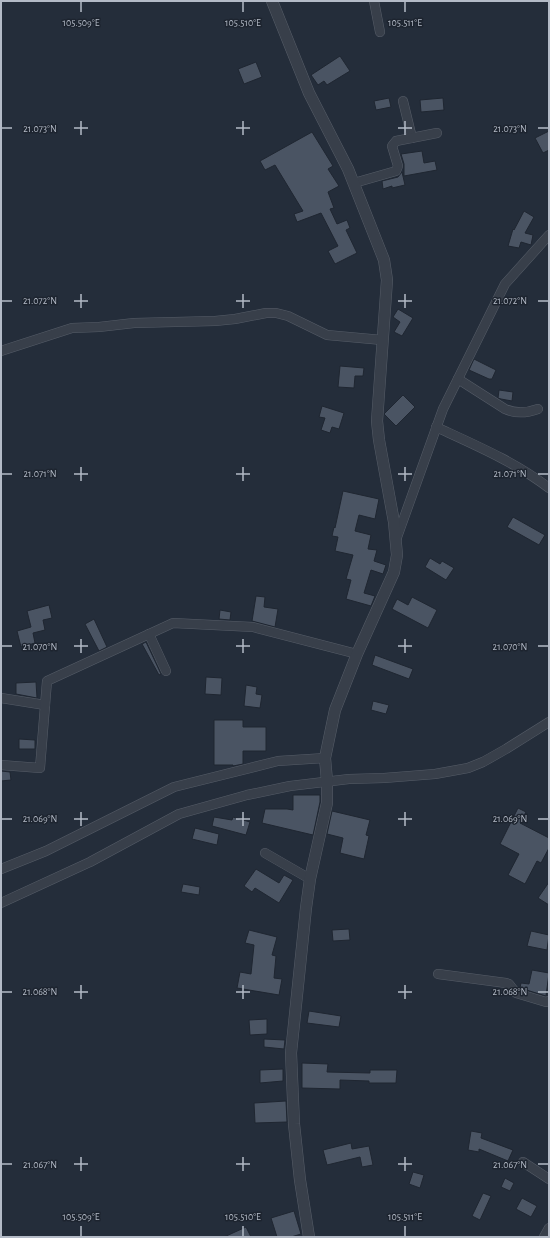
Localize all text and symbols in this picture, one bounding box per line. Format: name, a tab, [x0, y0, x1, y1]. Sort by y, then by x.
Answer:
text: 105.509°E	[62, 18, 100, 28]
text: 105.510°E	[225, 18, 261, 28]
text: 105.511°E	[388, 18, 422, 28]
text: 21.073°N	[23, 124, 57, 134]
text: 21.073°N	[493, 124, 527, 134]
text: 21.072°N	[23, 296, 57, 306]
text: 21.072°N	[493, 296, 527, 306]
text: 21.071°N	[24, 469, 56, 479]
text: 21.071°N	[494, 469, 526, 479]
text: 21.070°N	[23, 642, 57, 652]
text: 21.070°N	[493, 642, 527, 652]
text: 21.069°N	[23, 814, 57, 824]
text: 21.069°N	[493, 814, 527, 824]
text: 21.068°N	[23, 987, 57, 997]
text: 21.068°N	[493, 987, 527, 997]
text: 21.067°N	[23, 1160, 57, 1170]
text: 21.067°N	[493, 1160, 527, 1170]
text: 105.509°E	[62, 1212, 100, 1222]
text: 105.510°E	[225, 1212, 261, 1222]
text: 105.511°E	[388, 1212, 422, 1222]

